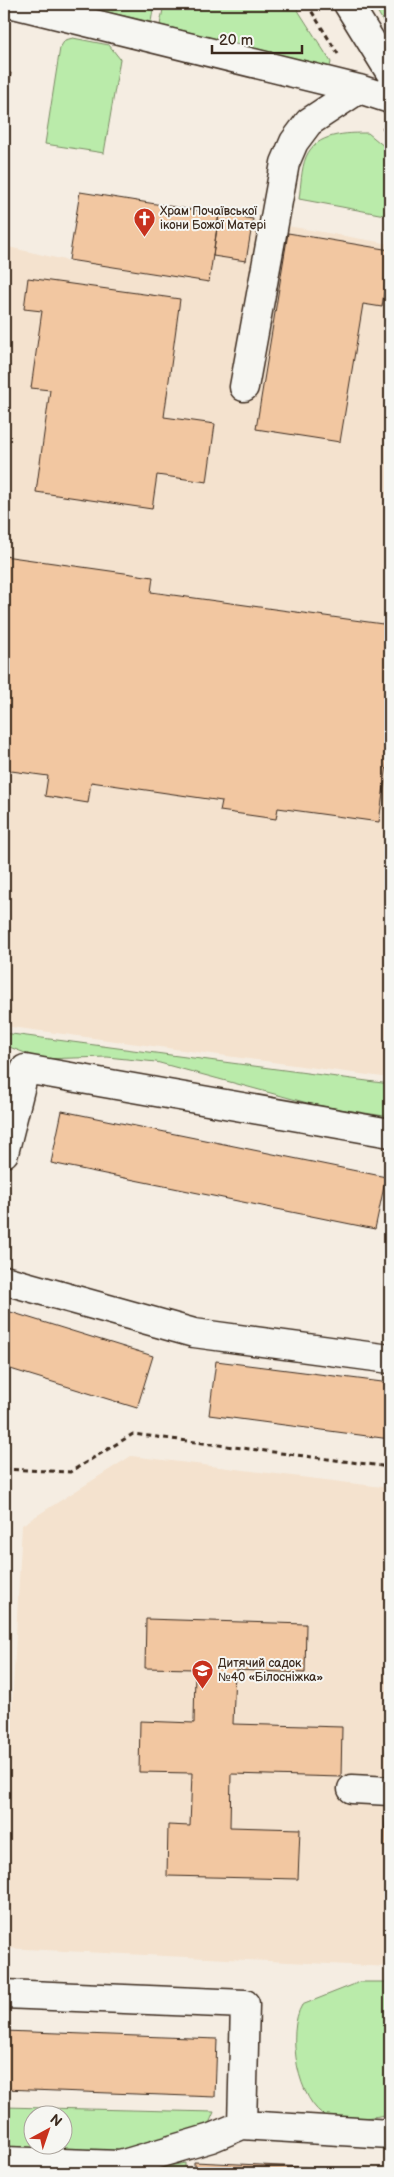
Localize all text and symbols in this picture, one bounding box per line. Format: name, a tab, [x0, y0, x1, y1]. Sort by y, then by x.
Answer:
scale bar	[212, 22, 302, 54]
text: 20 m	[219, 31, 253, 50]
place label: Храм Почаївської ікони Божої Матері	[160, 204, 266, 233]
church icon: Храм Почаївської ікони Божої Матері	[132, 206, 156, 237]
place label: Дитячий садок №40 «Білосніжка»	[218, 1656, 323, 1685]
school or university icon: Дитячий садок №40 «Білосніжка»	[190, 1658, 214, 1689]
north arrow	[22, 2104, 72, 2154]
text: N	[47, 2111, 66, 2130]

